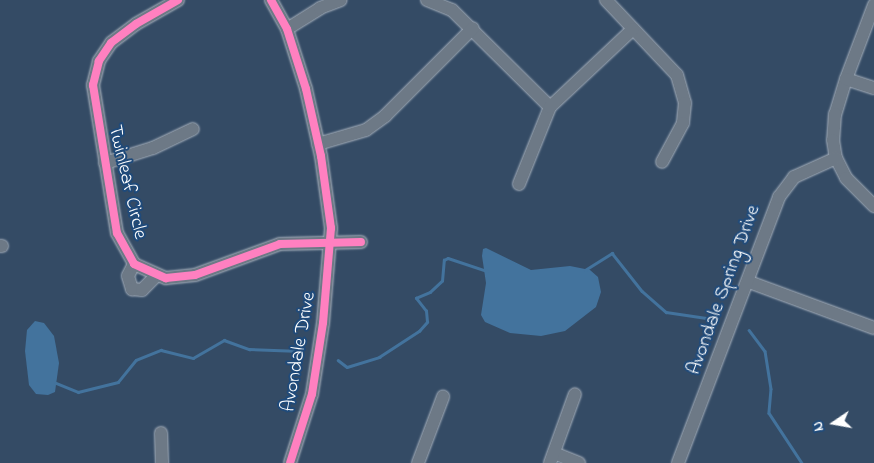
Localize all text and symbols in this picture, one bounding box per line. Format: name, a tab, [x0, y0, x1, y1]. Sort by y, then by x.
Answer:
street label: Twinleaf Circle	[102, 123, 152, 241]
street label: Avondale Spring Drive	[682, 202, 766, 378]
street label: Avondale Drive	[277, 290, 321, 414]
north arrow	[809, 398, 859, 448]
text: N	[808, 419, 830, 433]

